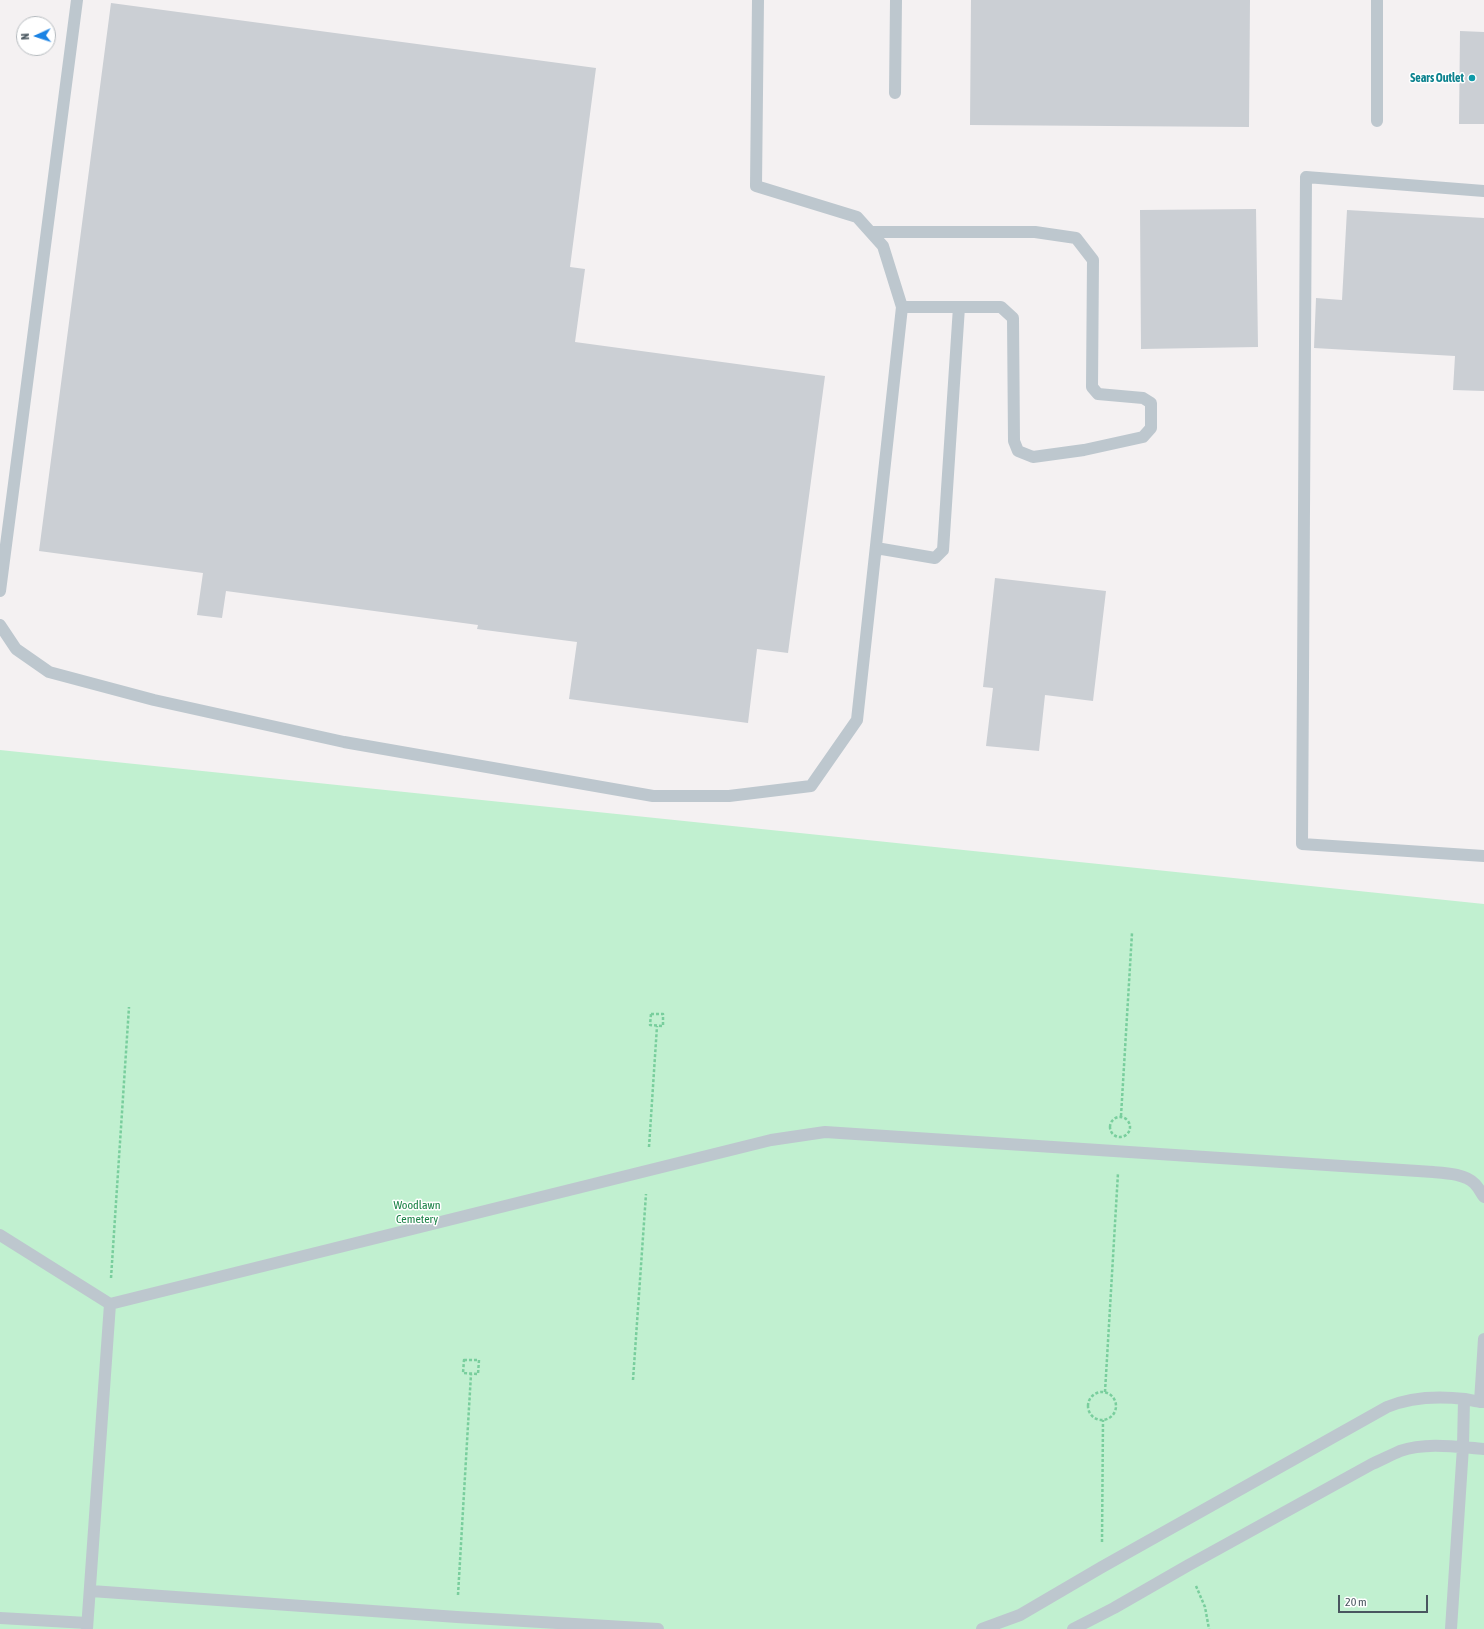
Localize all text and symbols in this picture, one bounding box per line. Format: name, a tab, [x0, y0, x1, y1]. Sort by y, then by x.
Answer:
north arrow	[16, 16, 56, 56]
text: N	[19, 33, 31, 40]
place label: Sears Outlet	[1410, 71, 1464, 85]
marker: Sears Outlet	[1467, 73, 1477, 83]
park label: Woodlawn Cemetery	[393, 1198, 441, 1226]
scale bar	[1340, 1587, 1430, 1613]
text: 20 m	[1345, 1595, 1367, 1609]

